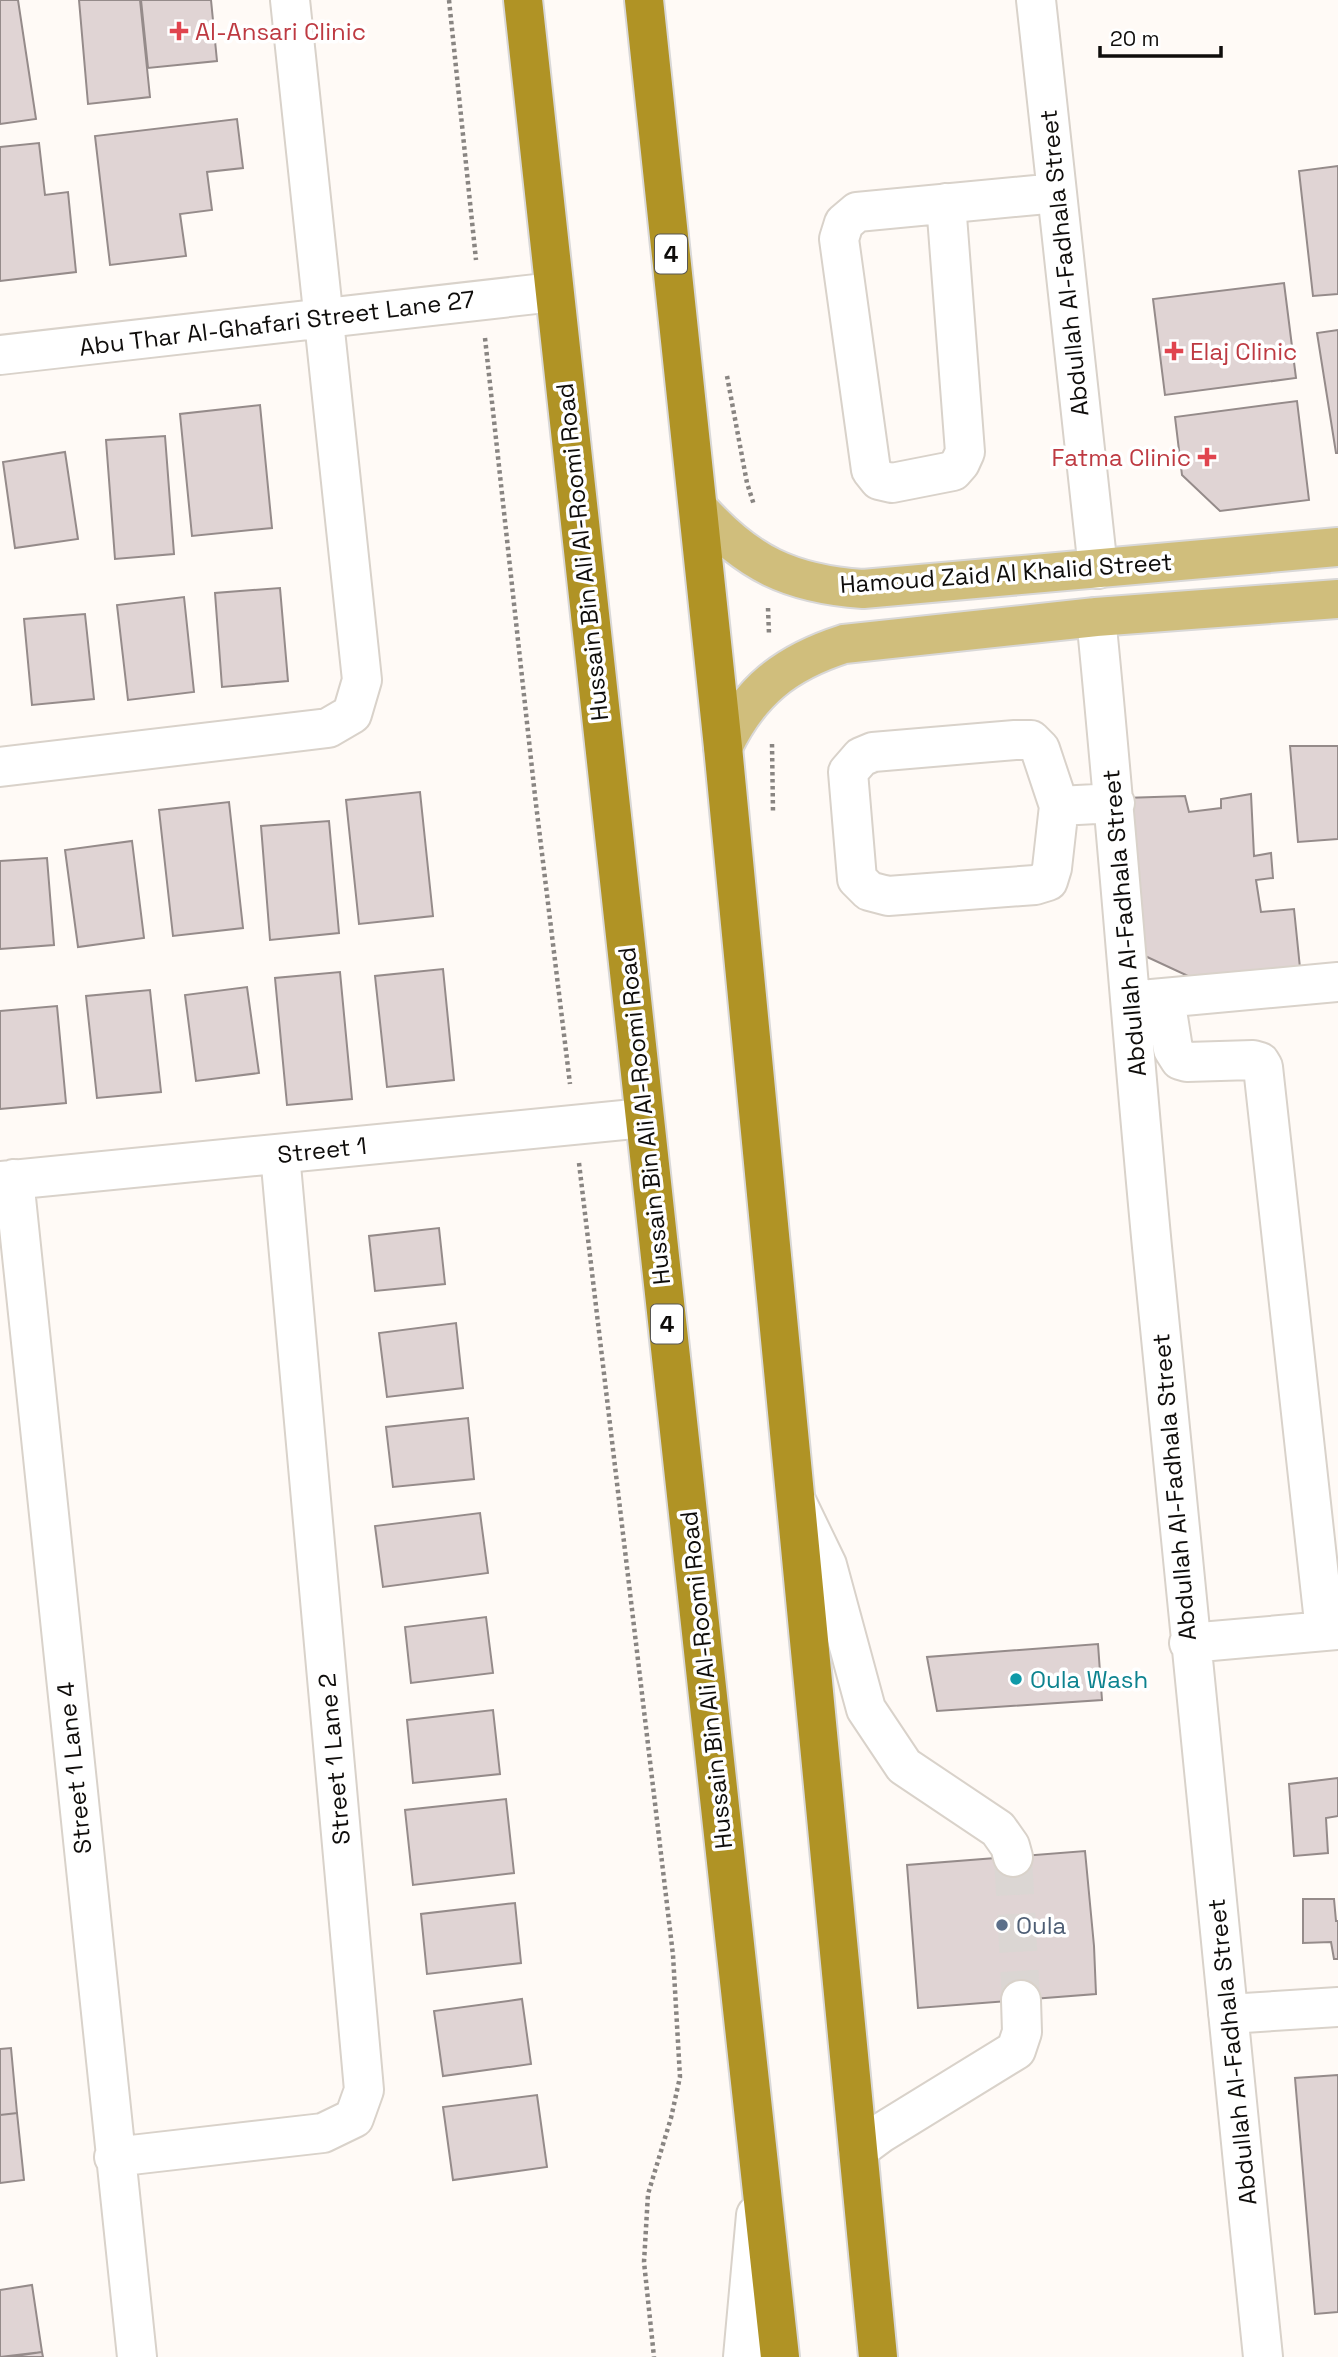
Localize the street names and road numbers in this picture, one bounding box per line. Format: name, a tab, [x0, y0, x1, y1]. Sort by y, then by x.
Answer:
street label: Abdullah Al-Fadhala Street	[1032, 108, 1096, 418]
road number: 4	[655, 234, 687, 274]
street label: Abu Thar Al-Ghafari Street Lane 27	[77, 283, 477, 363]
street label: Hussain Bin Ali Al-Roomi Road	[549, 382, 615, 722]
street label: Hamoud Zaid Al Khalid Street	[839, 546, 1173, 600]
street label: Abdullah Al-Fadhala Street	[1095, 768, 1153, 1078]
street label: Hussain Bin Ali Al-Roomi Road	[611, 946, 677, 1286]
street label: Street 1	[276, 1130, 368, 1170]
road number: 4	[651, 1304, 683, 1344]
street label: Abdullah Al-Fadhala Street	[1145, 1332, 1203, 1642]
street label: Hussain Bin Ali Al-Roomi Road	[673, 1510, 739, 1850]
street label: Street 1 Lane 2	[311, 1672, 357, 1846]
street label: Street 1 Lane 4	[50, 1680, 98, 1856]
street label: Abdullah Al-Fadhala Street	[1200, 1897, 1264, 2207]

